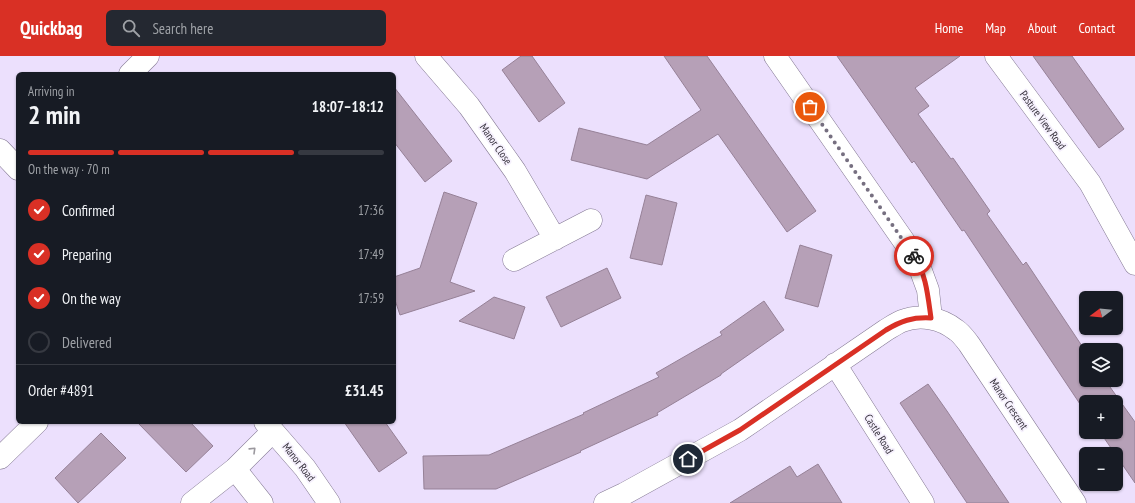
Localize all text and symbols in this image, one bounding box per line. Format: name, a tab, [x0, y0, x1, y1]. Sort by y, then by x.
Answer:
search box	[106, 10, 386, 46]
text: Quickbag	[20, 16, 82, 40]
icon: search	[120, 17, 142, 39]
text: Search here	[152, 19, 213, 38]
text: Home	[935, 19, 963, 37]
text: Map	[985, 19, 1006, 37]
text: About	[1028, 19, 1057, 37]
text: Contact	[1079, 19, 1115, 37]
text: Arriving in	[28, 83, 75, 100]
street label: Pasture View Road	[1017, 88, 1069, 152]
pin	[793, 90, 827, 124]
icon: bag	[799, 96, 821, 118]
text: 18:07–18:12	[312, 97, 384, 116]
text: 2 min	[28, 98, 81, 131]
street label: Manor Close	[477, 121, 515, 168]
text: On the way · 70 m	[28, 161, 110, 178]
icon: check	[28, 199, 50, 221]
text: Confirmed	[62, 201, 115, 220]
text: 17:36	[358, 202, 384, 219]
courier	[894, 236, 934, 276]
icon: check	[28, 243, 50, 265]
text: Preparing	[62, 245, 112, 264]
icon: bike	[903, 245, 925, 267]
text: 17:49	[358, 246, 384, 263]
icon: check	[28, 287, 50, 309]
text: On the way	[62, 289, 121, 308]
text: 17:59	[358, 290, 384, 307]
north arrow	[1079, 291, 1123, 335]
map controls	[1079, 291, 1123, 491]
text: Delivered	[62, 333, 112, 352]
button: layers	[1079, 343, 1123, 387]
street label: Manor Crescent	[987, 376, 1031, 432]
text: Order #4891	[28, 381, 94, 400]
text: £31.45	[345, 381, 384, 400]
button: +	[1079, 395, 1123, 439]
street label: Castle Road	[861, 412, 897, 457]
street label: Manor Road	[280, 440, 319, 484]
pin	[671, 442, 705, 476]
one-way arrow	[248, 447, 256, 455]
button: −	[1079, 447, 1123, 491]
icon: home	[677, 448, 699, 470]

